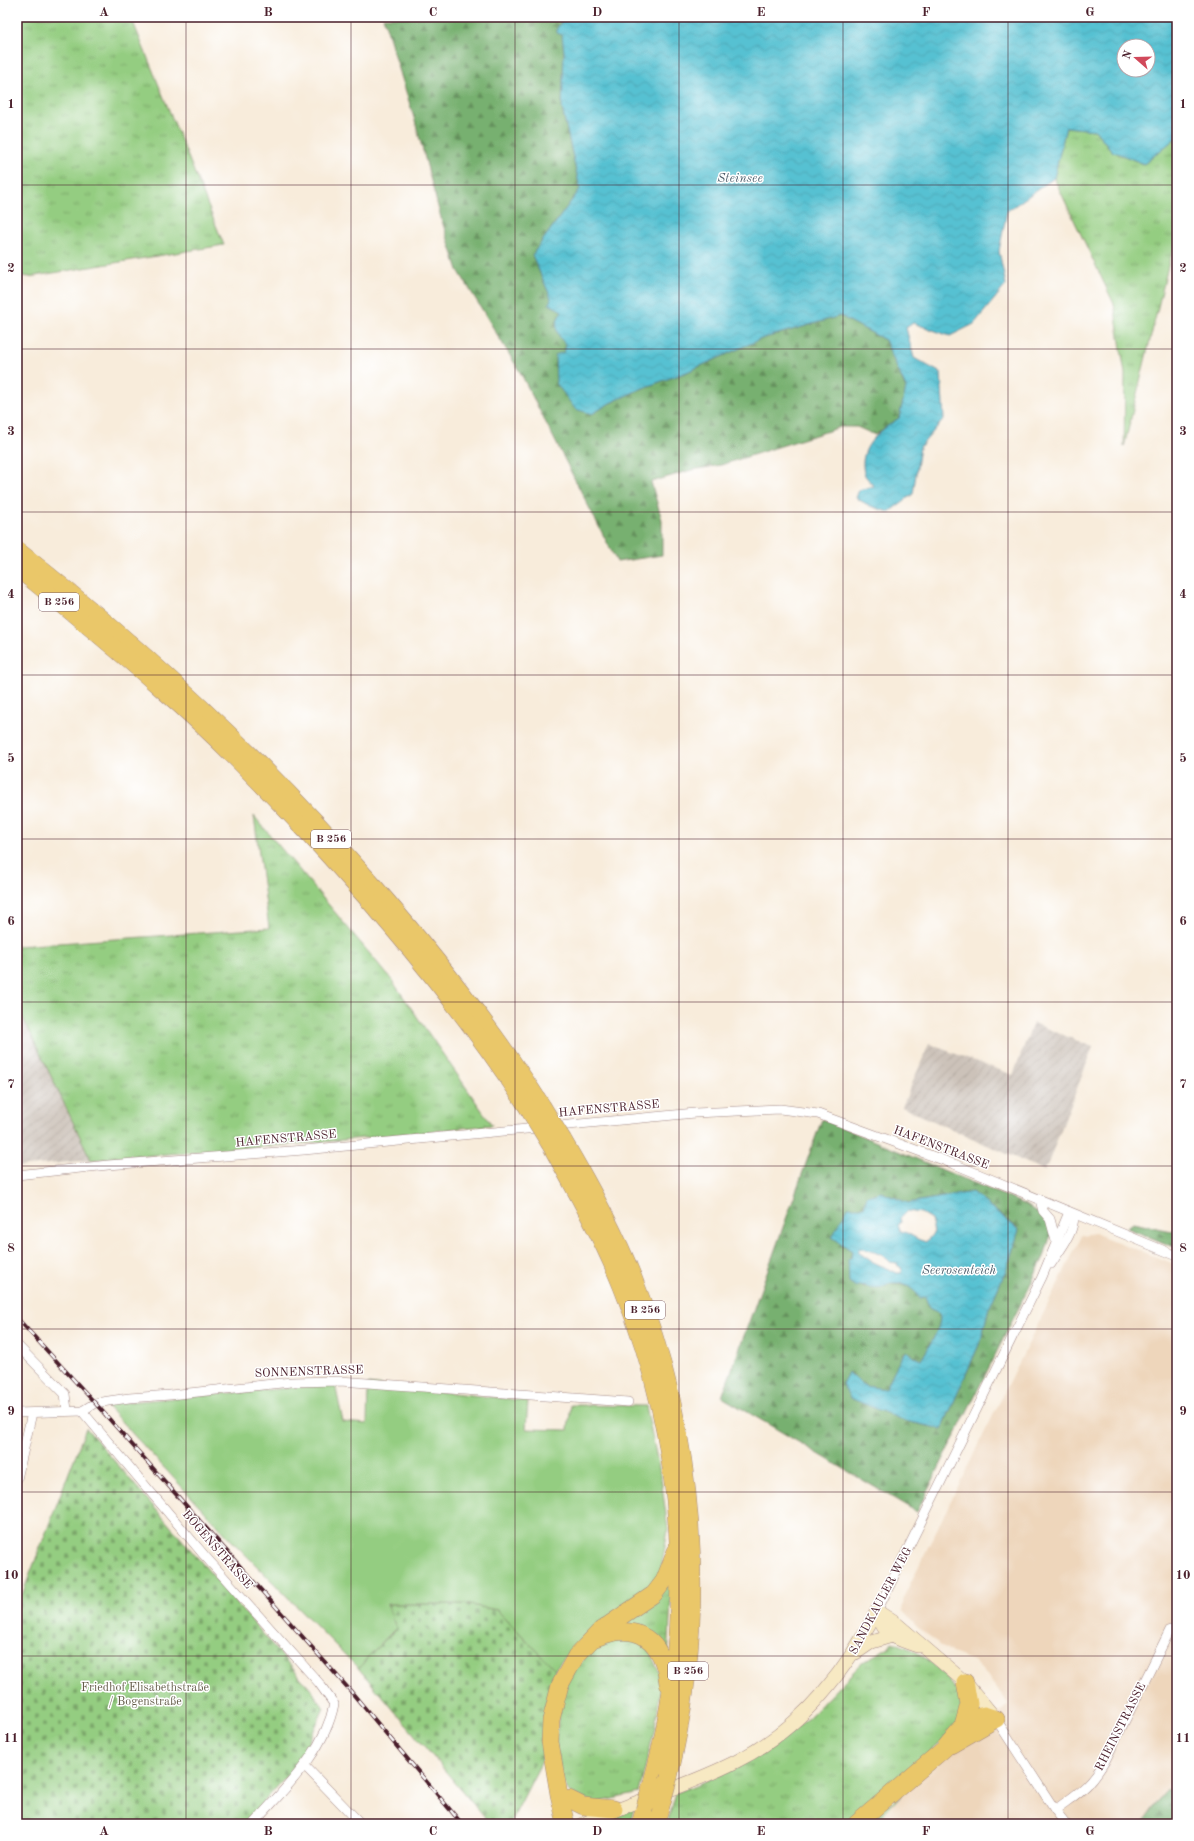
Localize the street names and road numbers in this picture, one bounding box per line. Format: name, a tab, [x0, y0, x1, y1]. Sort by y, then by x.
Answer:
road number: B 256	[39, 593, 79, 611]
road number: B 256	[311, 830, 351, 848]
street label: HAFENSTRASSE	[558, 1099, 660, 1119]
street label: HAFENSTRASSE	[892, 1124, 990, 1172]
street label: HAFENSTRASSE	[235, 1129, 337, 1149]
road number: B 256	[625, 1301, 665, 1319]
street label: SONNENSTRASSE	[254, 1364, 364, 1380]
street label: BOGENSTRASSE	[180, 1508, 254, 1592]
street label: SANDKAULER WEG	[848, 1545, 915, 1657]
road number: B 256	[668, 1662, 708, 1680]
street label: RHEINSTRASSE	[1094, 1681, 1148, 1773]

